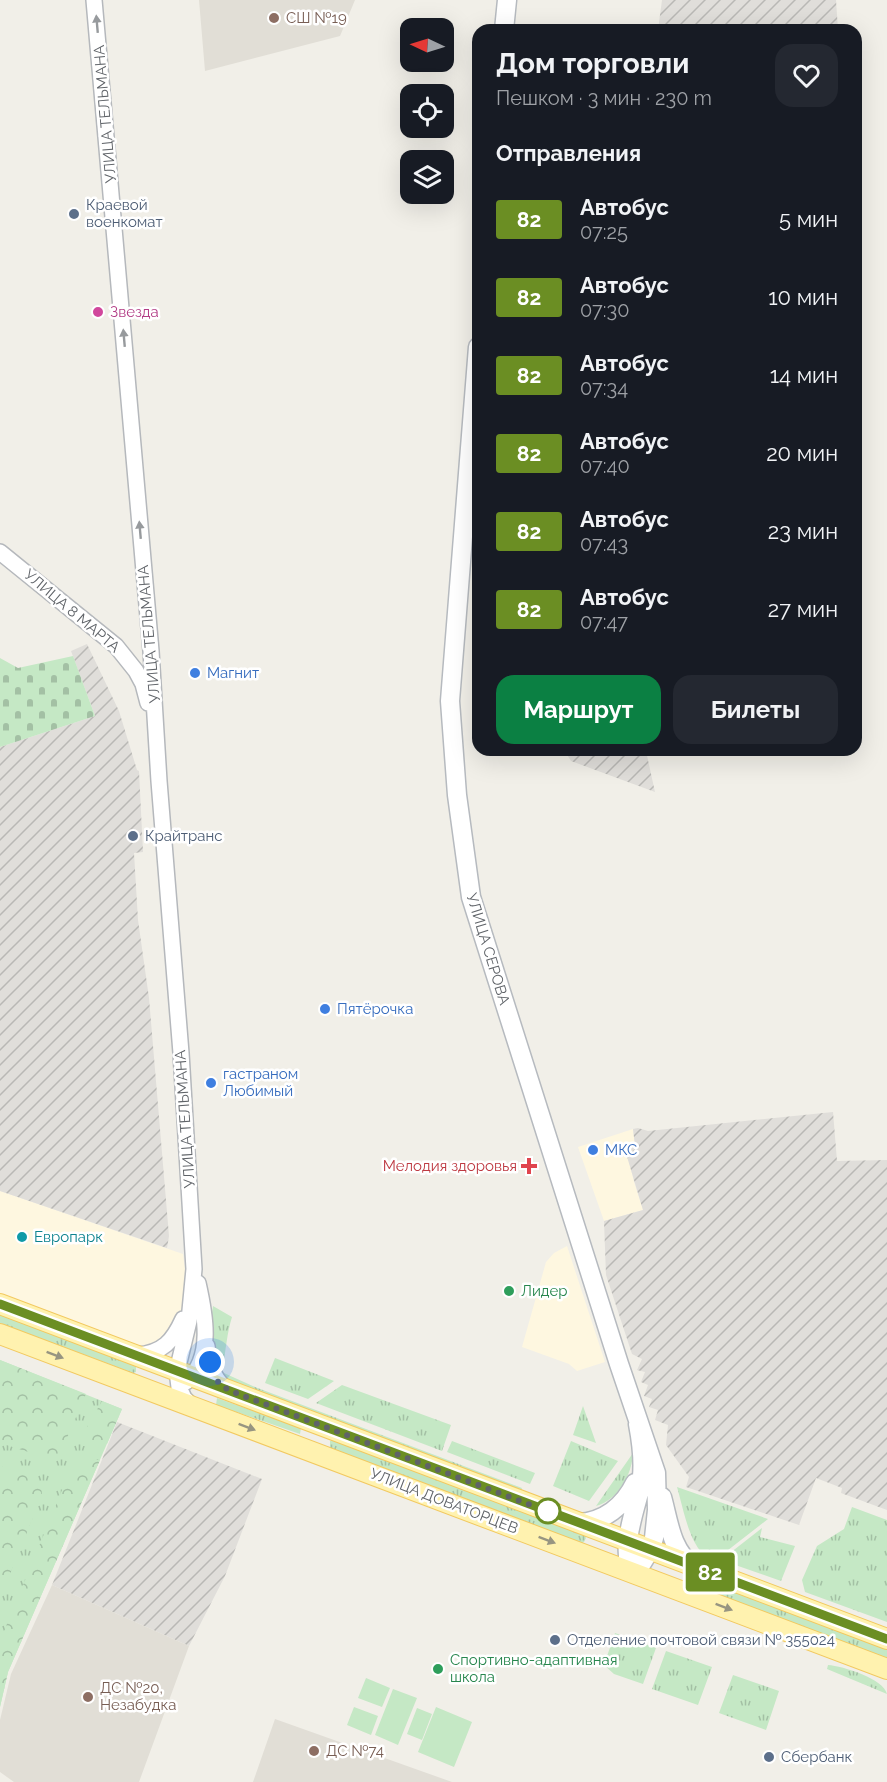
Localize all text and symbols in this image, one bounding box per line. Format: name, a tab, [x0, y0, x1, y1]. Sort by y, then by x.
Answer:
place label: СШ №19	[286, 9, 347, 27]
marker: СШ №19	[267, 11, 281, 25]
one-way arrow	[92, 14, 102, 33]
north arrow	[400, 18, 454, 72]
map controls	[400, 18, 454, 204]
street label: УЛИЦА ТЕЛЬМАНА	[90, 44, 120, 184]
button: heart	[775, 44, 838, 107]
text: Дом торговли	[496, 47, 689, 80]
button: locate	[400, 84, 454, 138]
text: Пешком · 3 мин · 230 m	[496, 86, 712, 110]
text: Отправления	[496, 140, 641, 166]
button: layers	[400, 150, 454, 204]
text: Автобус	[580, 194, 669, 220]
place label: Краевой военкомат	[86, 196, 163, 231]
text: 5 мин	[779, 206, 838, 232]
marker: Краевой военкомат	[67, 207, 81, 221]
text: 82	[517, 207, 541, 232]
text: 07:25	[580, 220, 628, 244]
text: Автобус	[580, 272, 669, 298]
text: 10 мин	[768, 284, 838, 310]
text: 82	[517, 285, 541, 310]
text: 07:30	[580, 298, 629, 322]
place label: Звезда	[110, 303, 159, 321]
marker: Звезда	[91, 305, 105, 319]
one-way arrow	[119, 328, 129, 347]
text: Автобус	[580, 350, 669, 376]
text: 14 мин	[770, 362, 838, 388]
text: 82	[517, 363, 541, 388]
text: 07:34	[580, 376, 628, 400]
text: Автобус	[580, 428, 669, 454]
text: 20 мин	[766, 440, 838, 466]
text: 82	[517, 441, 541, 466]
text: 07:40	[580, 454, 630, 478]
text: Автобус	[580, 506, 669, 532]
text: 23 мин	[768, 518, 838, 544]
text: 82	[517, 519, 541, 544]
one-way arrow	[136, 520, 145, 539]
text: 07:43	[580, 532, 628, 556]
street label: УЛИЦА ТЕЛЬМАНА	[134, 564, 164, 704]
street label: УЛИЦА 8 МАРТА	[20, 566, 124, 656]
text: Автобус	[580, 584, 669, 610]
text: 27 мин	[768, 596, 838, 622]
text: 82	[517, 597, 541, 622]
text: 07:47	[580, 610, 628, 634]
place label: Магнит	[207, 664, 259, 682]
marker: Магнит	[188, 666, 202, 680]
button: Маршрут	[496, 675, 661, 744]
button: Билеты	[673, 675, 838, 744]
place label: Крайтранс	[145, 827, 222, 845]
marker: Крайтранс	[126, 829, 140, 843]
street label: УЛИЦА СЕРОВА	[462, 891, 514, 1007]
place label: Пятёрочка	[337, 1000, 413, 1018]
marker: Пятёрочка	[318, 1002, 332, 1016]
street label: УЛИЦА ТЕЛЬМАНА	[171, 1049, 199, 1189]
place label: гастраном Любимый	[223, 1065, 298, 1100]
marker: гастраном Любимый	[204, 1076, 218, 1090]
place label: МКС	[605, 1141, 637, 1159]
marker: МКС	[586, 1143, 600, 1157]
place label: Мелодия здоровья	[383, 1157, 517, 1175]
marker: Мелодия здоровья	[522, 1159, 536, 1173]
place label: Европарк	[34, 1228, 103, 1246]
marker: Европарк	[15, 1230, 29, 1244]
place label: Лидер	[521, 1282, 568, 1300]
marker: Лидер	[502, 1284, 516, 1298]
your location	[195, 1347, 225, 1377]
one-way arrow	[46, 1350, 64, 1360]
one-way arrow	[238, 1422, 256, 1432]
street label: УЛИЦА ДОВАТОРЦЕВ	[368, 1464, 520, 1538]
unlabelled marker	[535, 1498, 561, 1524]
one-way arrow	[538, 1536, 556, 1545]
line badge: 82	[683, 1552, 737, 1592]
text: 82	[698, 1560, 722, 1585]
one-way arrow	[715, 1602, 733, 1612]
place label: Отделение почтовой связи № 355024	[567, 1631, 835, 1649]
marker: Отделение почтовой связи № 355024	[548, 1633, 562, 1647]
place label: Спортивно-адаптивная школа	[450, 1651, 617, 1686]
marker: Спортивно-адаптивная школа	[431, 1662, 445, 1676]
place label: ДС №20, Незабудка	[100, 1679, 176, 1714]
marker: ДС №20, Незабудка	[81, 1690, 95, 1704]
place label: ДС №74	[326, 1742, 384, 1760]
marker: ДС №74	[307, 1744, 321, 1758]
place label: Сбербанк	[781, 1748, 852, 1766]
marker: Сбербанк	[762, 1750, 776, 1764]

